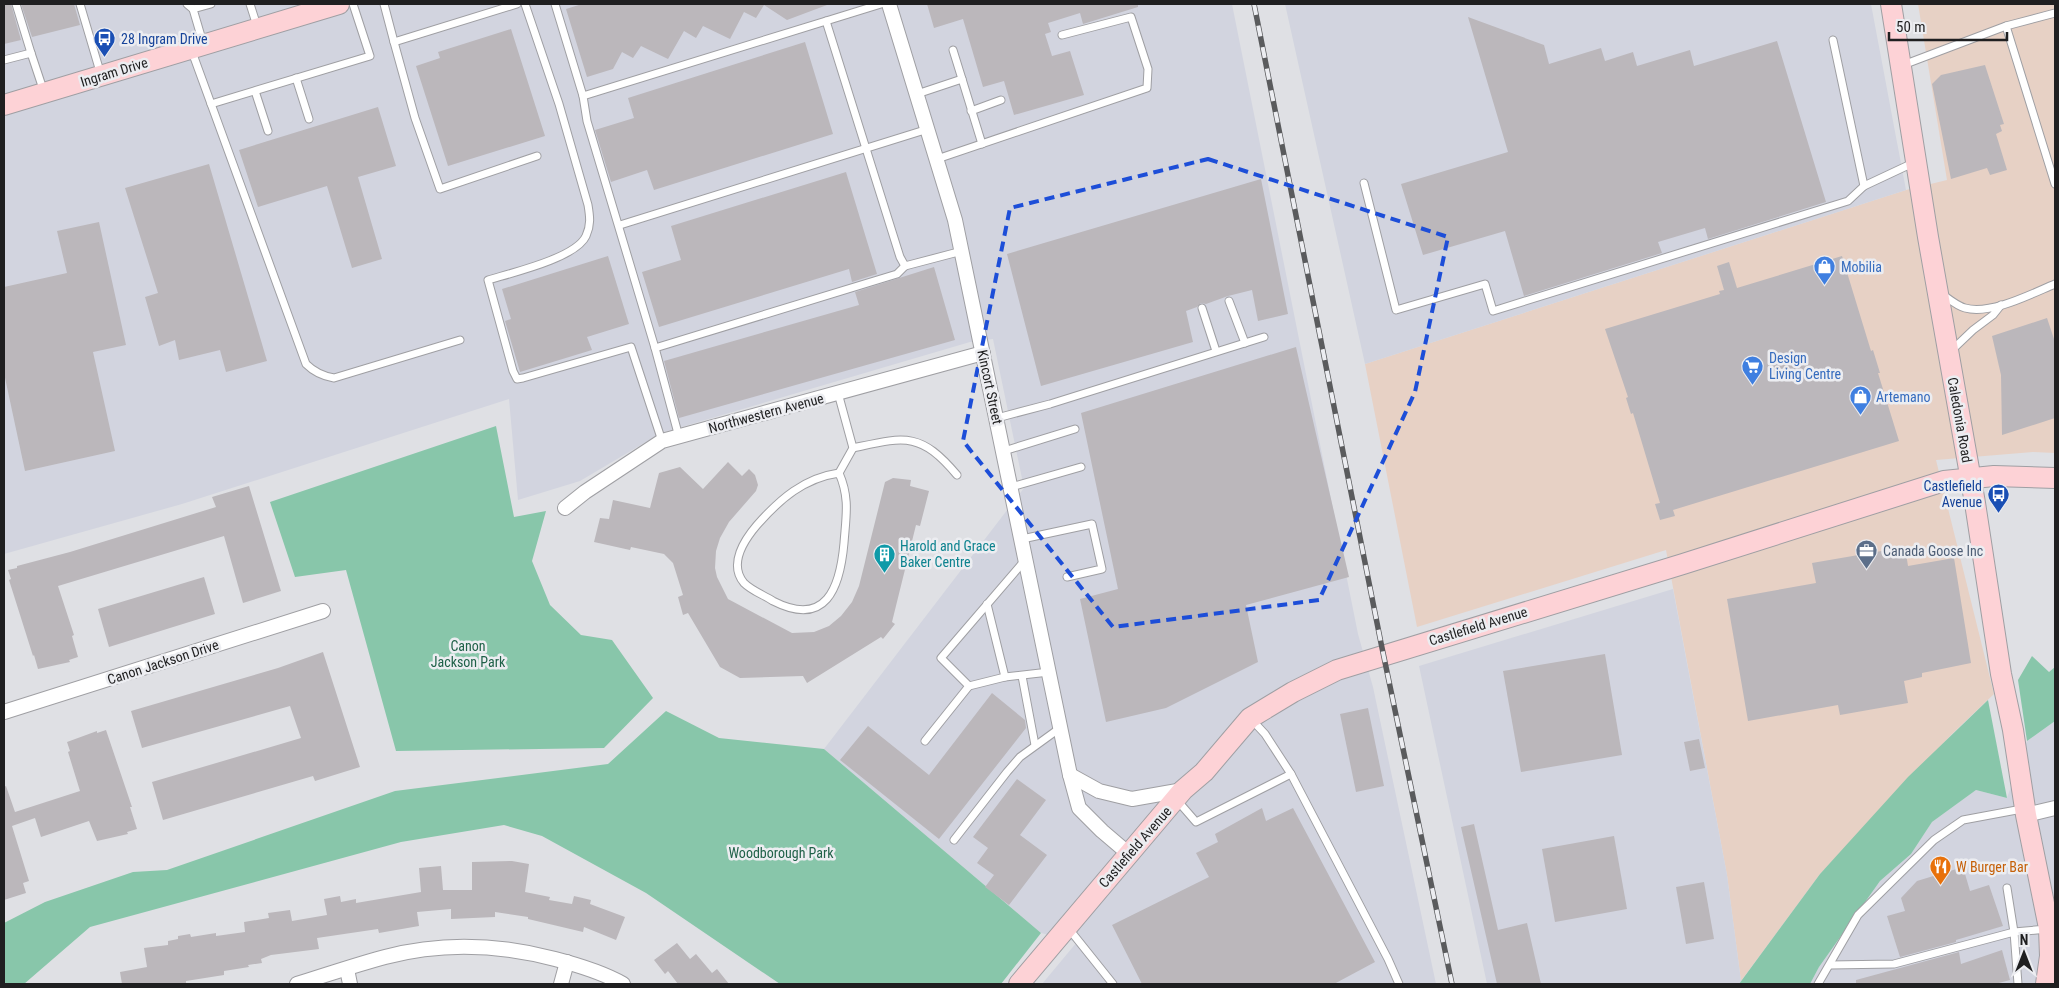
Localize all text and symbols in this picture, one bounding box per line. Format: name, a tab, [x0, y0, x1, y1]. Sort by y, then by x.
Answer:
scale bar	[1889, 10, 2006, 42]
text: 50 m	[1896, 18, 1926, 36]
bus stop icon: 28 Ingram Drive	[93, 27, 117, 58]
place label: 28 Ingram Drive	[121, 31, 208, 47]
street label: Ingram Drive	[78, 54, 150, 90]
shop icon: Mobilia	[1813, 255, 1837, 286]
place label: Mobilia	[1841, 259, 1882, 275]
street label: Kincort Street	[974, 348, 1006, 426]
place label: Design Living Centre	[1769, 350, 1842, 382]
supermarket icon: Design Living Centre	[1741, 354, 1765, 385]
street label: Caledonia Road	[1945, 376, 1975, 464]
shop icon: Artemano	[1848, 385, 1872, 416]
place label: Artemano	[1876, 389, 1930, 405]
street label: Northwestern Avenue	[707, 390, 826, 436]
place label: Castlefield Avenue	[1923, 478, 1982, 510]
bus stop icon: Castlefield Avenue	[1986, 482, 2010, 513]
place label: Harold and Grace Baker Centre	[900, 538, 996, 570]
office icon: Canada Goose Inc	[1855, 539, 1879, 570]
building icon: Harold and Grace Baker Centre	[872, 542, 896, 573]
place label: Canada Goose Inc	[1883, 543, 1983, 559]
street label: Castlefield Avenue	[1427, 603, 1530, 649]
street label: Canon Jackson Drive	[105, 636, 221, 688]
park label: Canon Jackson Park	[431, 638, 506, 670]
street label: Castlefield Avenue	[1095, 803, 1175, 891]
park label: Woodborough Park	[728, 845, 834, 861]
restaurant icon: W Burger Bar	[1928, 855, 1952, 886]
place label: W Burger Bar	[1956, 859, 2028, 875]
north arrow	[1999, 928, 2049, 978]
text: N	[2020, 932, 2028, 948]

